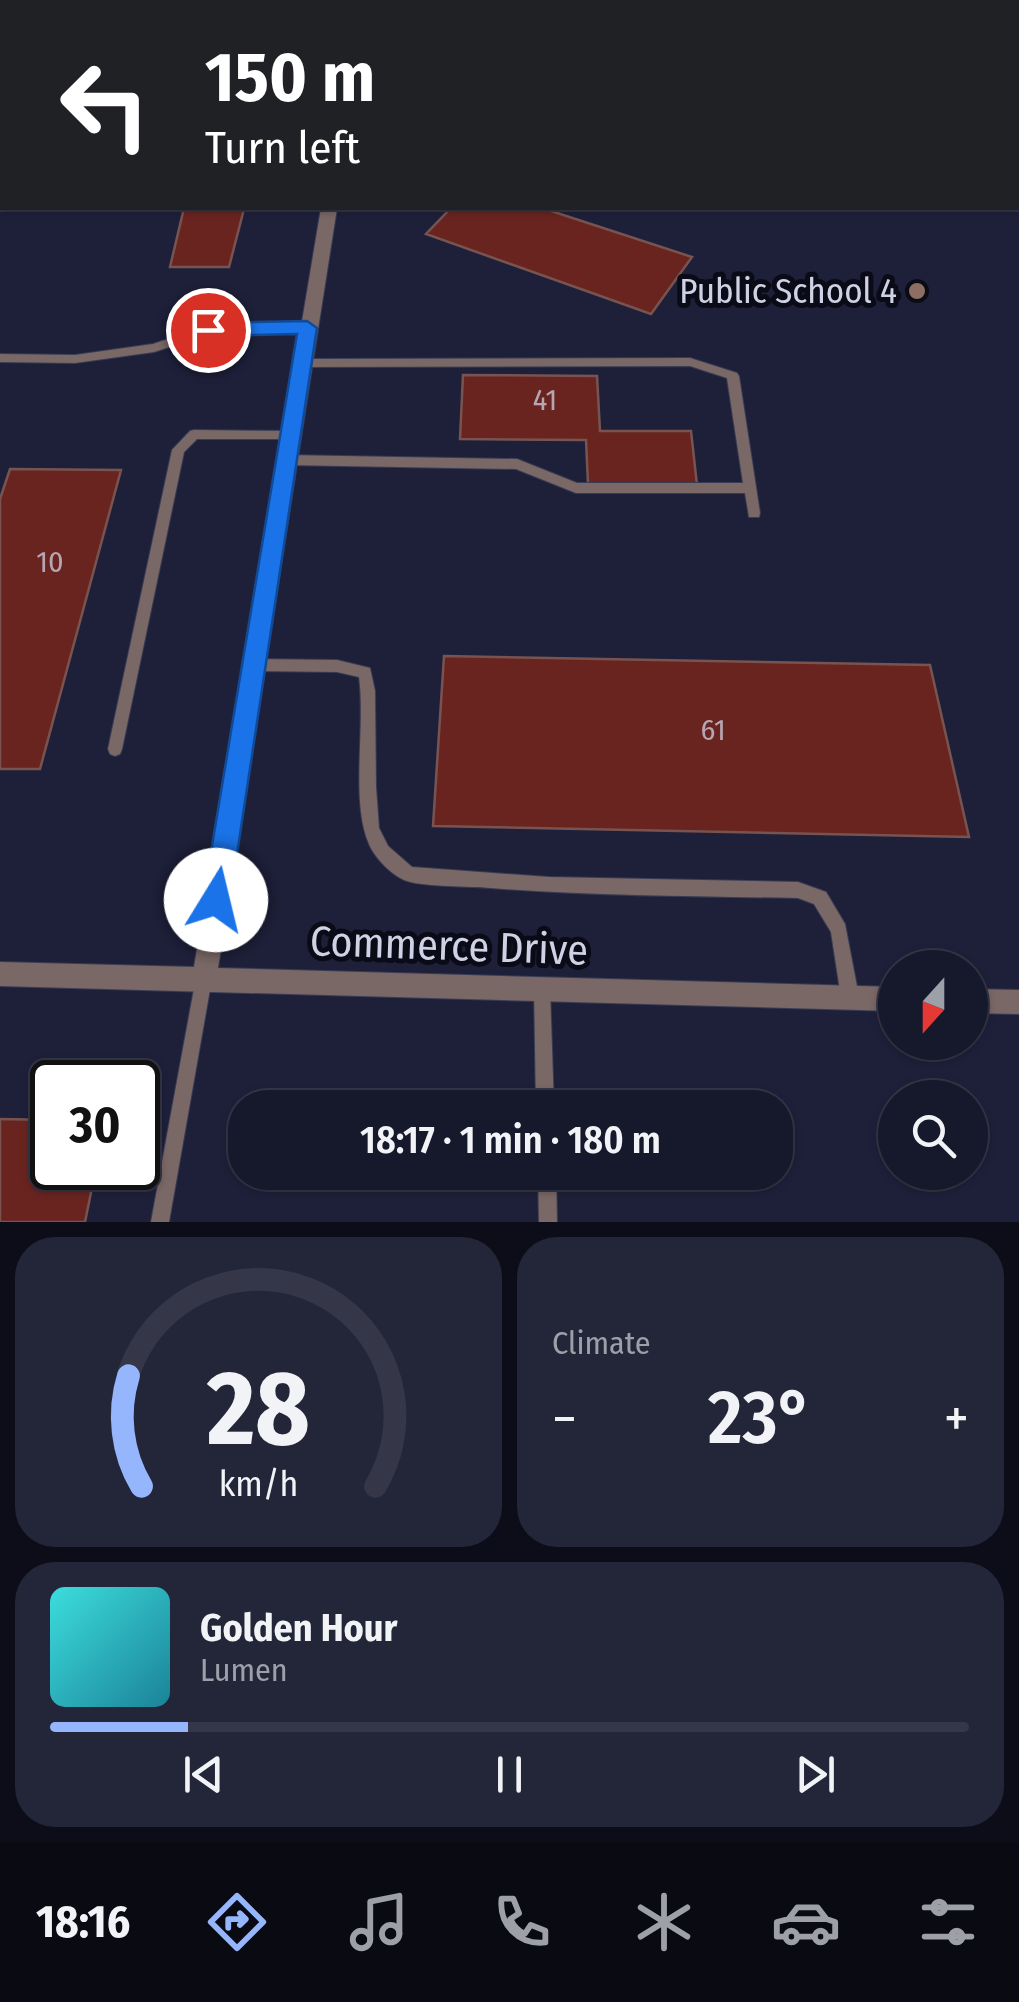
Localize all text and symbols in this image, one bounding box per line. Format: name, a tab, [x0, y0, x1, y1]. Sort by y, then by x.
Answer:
text: 150 m	[205, 36, 375, 120]
icon: left	[40, 40, 170, 170]
text: Turn left	[205, 121, 360, 175]
place label: Public School 4	[679, 270, 897, 312]
marker: Public School 4	[906, 280, 928, 302]
pin	[166, 288, 251, 373]
icon: arrive	[181, 303, 236, 358]
house number: 41	[533, 382, 557, 418]
house number: 10	[36, 544, 64, 580]
house number: 61	[700, 712, 726, 748]
position arrow	[164, 848, 268, 952]
street label: Commerce Drive	[309, 916, 589, 976]
north arrow	[878, 950, 988, 1060]
map controls	[878, 950, 988, 1190]
speed limit sign: 30	[30, 1060, 160, 1190]
button: search	[878, 1080, 988, 1190]
text: 18:17 · 1 min · 180 m	[360, 1117, 661, 1163]
text: Climate	[552, 1324, 651, 1362]
text: 28	[206, 1347, 310, 1472]
text: 23°	[708, 1373, 813, 1463]
text: −	[552, 1386, 577, 1452]
text: +	[944, 1386, 969, 1452]
text: km/h	[219, 1463, 298, 1505]
text: Golden Hour	[200, 1605, 398, 1651]
text: Lumen	[200, 1651, 288, 1689]
icon: previous	[176, 1747, 231, 1802]
icon: pause	[482, 1747, 537, 1802]
icon: next	[788, 1747, 843, 1802]
icon: directions	[202, 1887, 272, 1957]
icon: music	[344, 1887, 414, 1957]
icon: phone	[487, 1887, 557, 1957]
icon: climate	[629, 1887, 699, 1957]
icon: car	[771, 1887, 841, 1957]
icon: filters	[913, 1887, 983, 1957]
text: 18:16	[36, 1895, 130, 1949]

